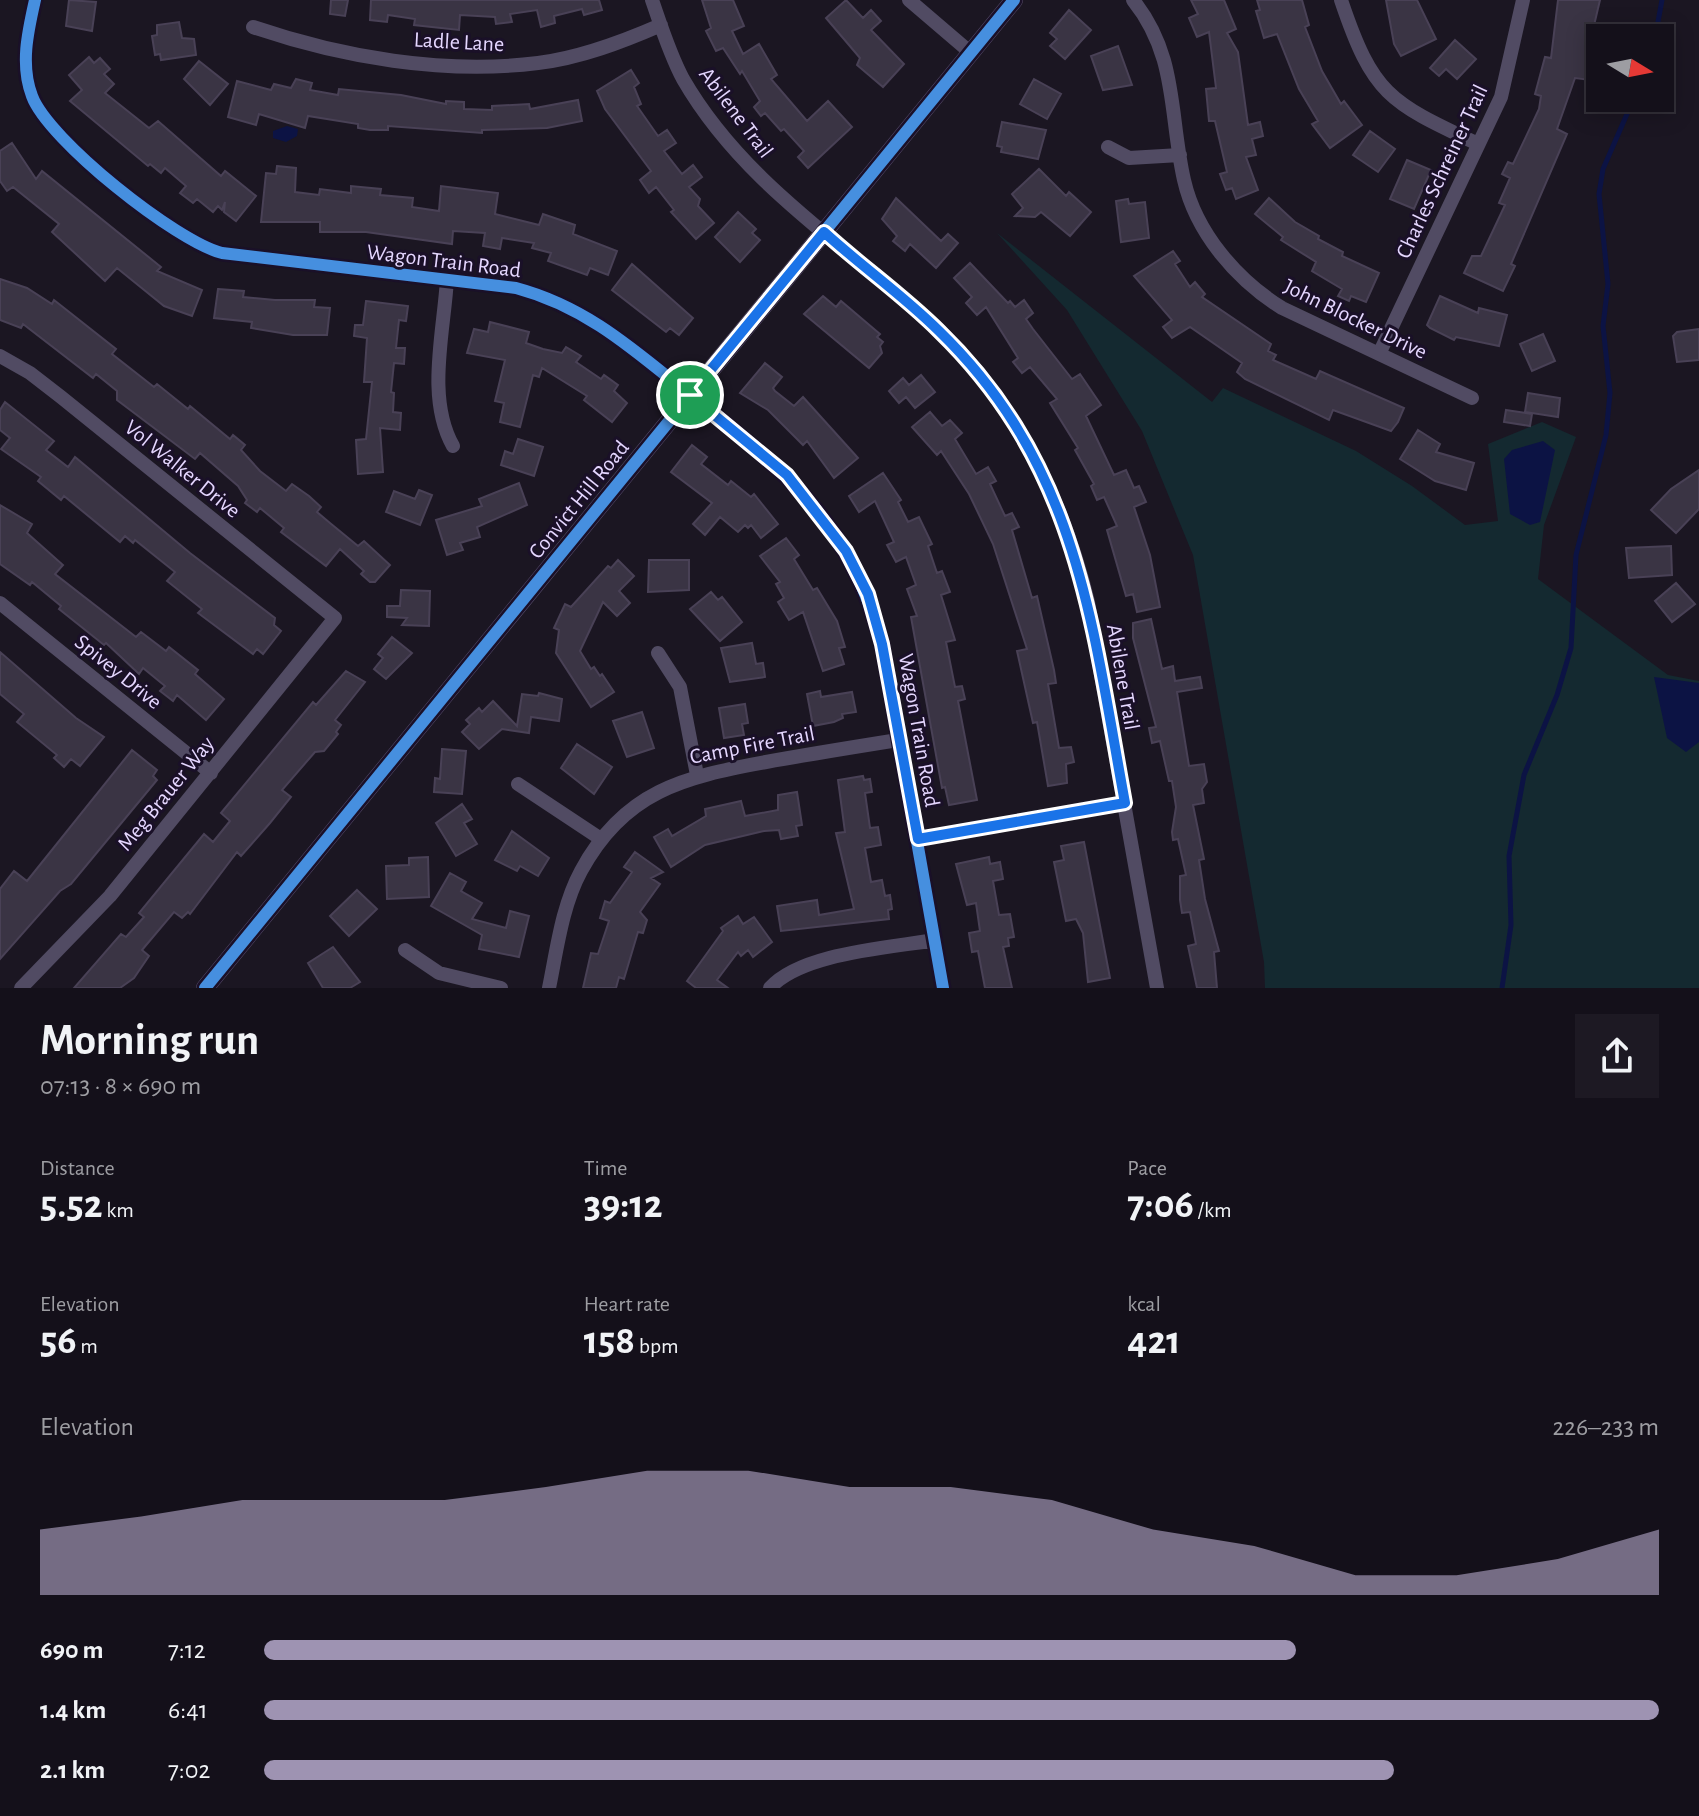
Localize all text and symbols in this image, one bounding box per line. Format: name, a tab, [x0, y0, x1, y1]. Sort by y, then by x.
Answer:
north arrow	[1586, 24, 1674, 112]
map controls	[1586, 24, 1674, 112]
street label: Ladle Lane	[413, 29, 505, 55]
street label: Abilene Trail	[695, 63, 777, 162]
street label: Charles Schreiner Trail	[1392, 81, 1492, 262]
street label: Wagon Train Road	[365, 241, 522, 281]
street label: John Blocker Drive	[1281, 275, 1431, 363]
pin	[656, 361, 724, 429]
icon: arrive	[668, 373, 712, 417]
street label: Vol Walker Drive	[120, 416, 244, 522]
street label: Convict Hill Road	[525, 436, 633, 563]
street label: Abilene Trail	[1103, 622, 1143, 732]
street label: Spivey Drive	[71, 630, 166, 713]
street label: Wagon Train Road	[895, 652, 943, 809]
street label: Camp Fire Trail	[688, 722, 816, 768]
street label: Meg Brauer Way	[113, 732, 219, 855]
button: share	[1575, 1014, 1659, 1098]
text: Morning run	[40, 1019, 259, 1063]
text: 07:13 · 8 × 690 m	[40, 1073, 201, 1099]
text: Distance	[40, 1157, 115, 1179]
text: Time	[584, 1157, 628, 1179]
text: Pace	[1127, 1157, 1167, 1179]
text: 5.52	[40, 1185, 103, 1225]
text: 39:12	[584, 1185, 663, 1225]
text: 7:06	[1127, 1185, 1194, 1225]
text: km	[103, 1199, 134, 1221]
text: /km	[1194, 1199, 1232, 1221]
text: Elevation	[40, 1293, 120, 1315]
text: Heart rate	[584, 1293, 670, 1315]
text: kcal	[1127, 1293, 1161, 1315]
text: 56	[40, 1321, 77, 1361]
text: 158	[584, 1321, 635, 1361]
text: 421	[1127, 1321, 1181, 1361]
text: m	[77, 1335, 98, 1357]
text: bpm	[635, 1335, 679, 1357]
text: Elevation	[40, 1414, 134, 1440]
text: 226–233 m	[1552, 1414, 1659, 1440]
text: 690 m	[40, 1637, 104, 1663]
text: 7:12	[168, 1637, 206, 1663]
text: 1.4 km	[40, 1697, 106, 1723]
text: 6:41	[168, 1697, 208, 1723]
text: 2.1 km	[40, 1757, 105, 1783]
text: 7:02	[168, 1757, 210, 1783]

